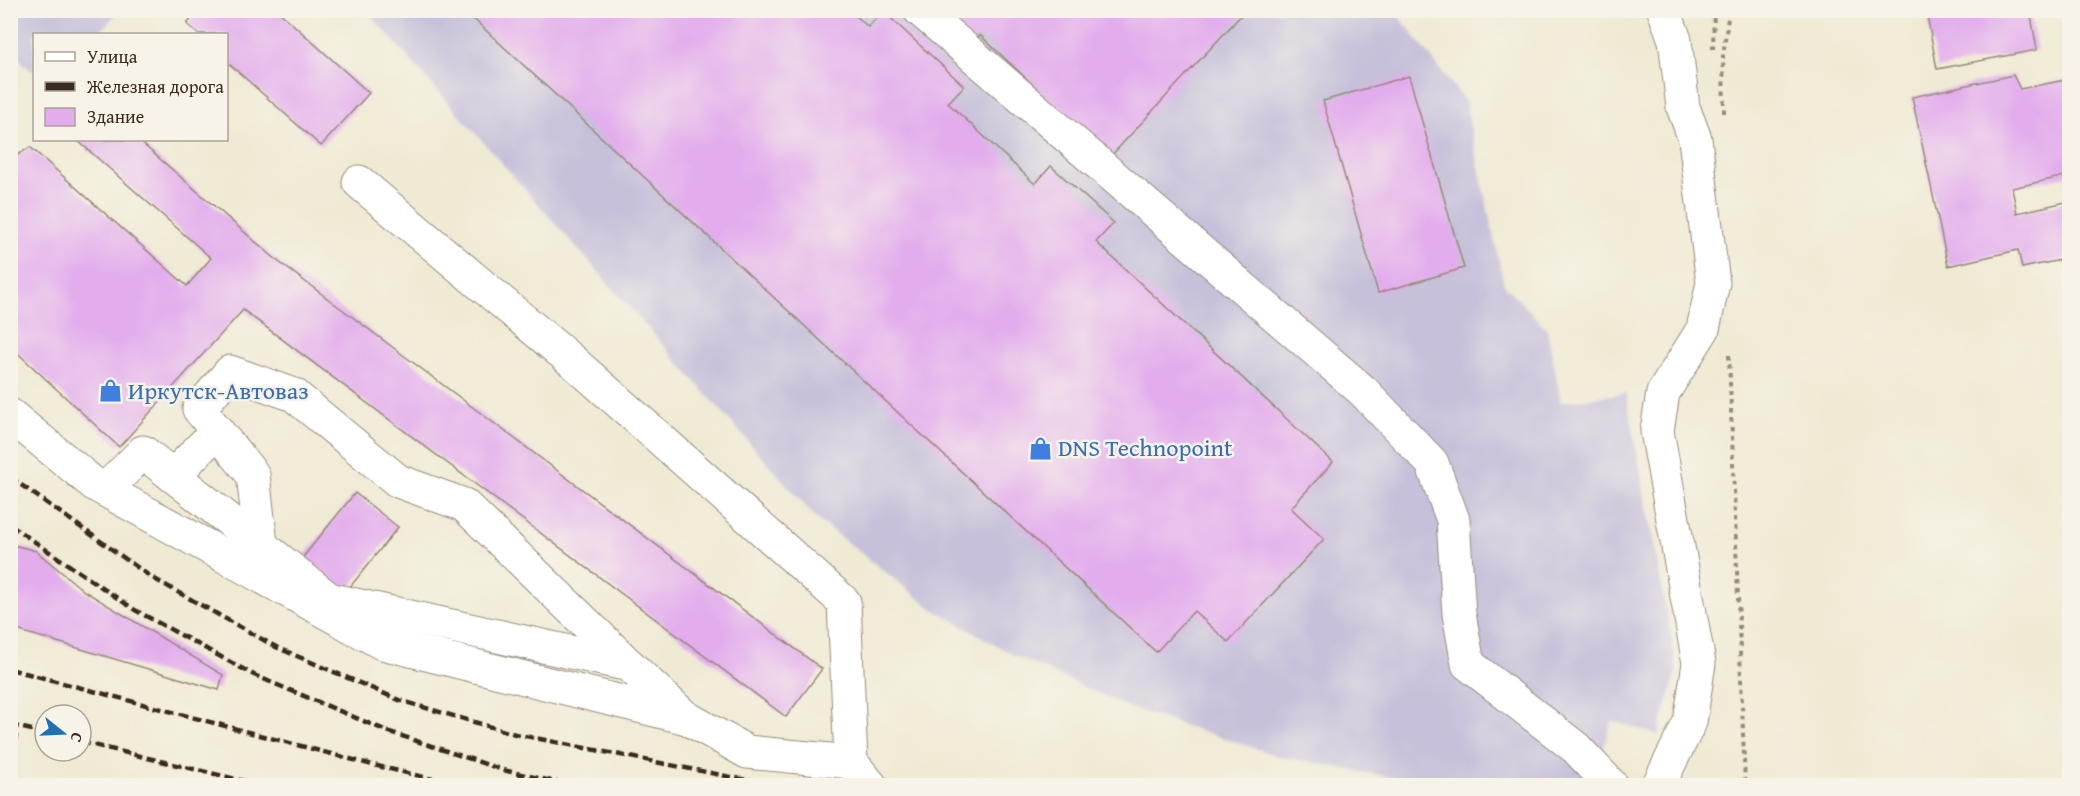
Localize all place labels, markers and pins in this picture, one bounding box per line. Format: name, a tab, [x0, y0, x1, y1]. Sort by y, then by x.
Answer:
place label: Иркутск-Автоваз	[128, 373, 309, 408]
shop icon: Иркутск-Автоваз	[97, 378, 123, 404]
place label: DNS Technopoint	[1058, 430, 1233, 465]
shop icon: DNS Technopoint	[1027, 435, 1053, 461]

